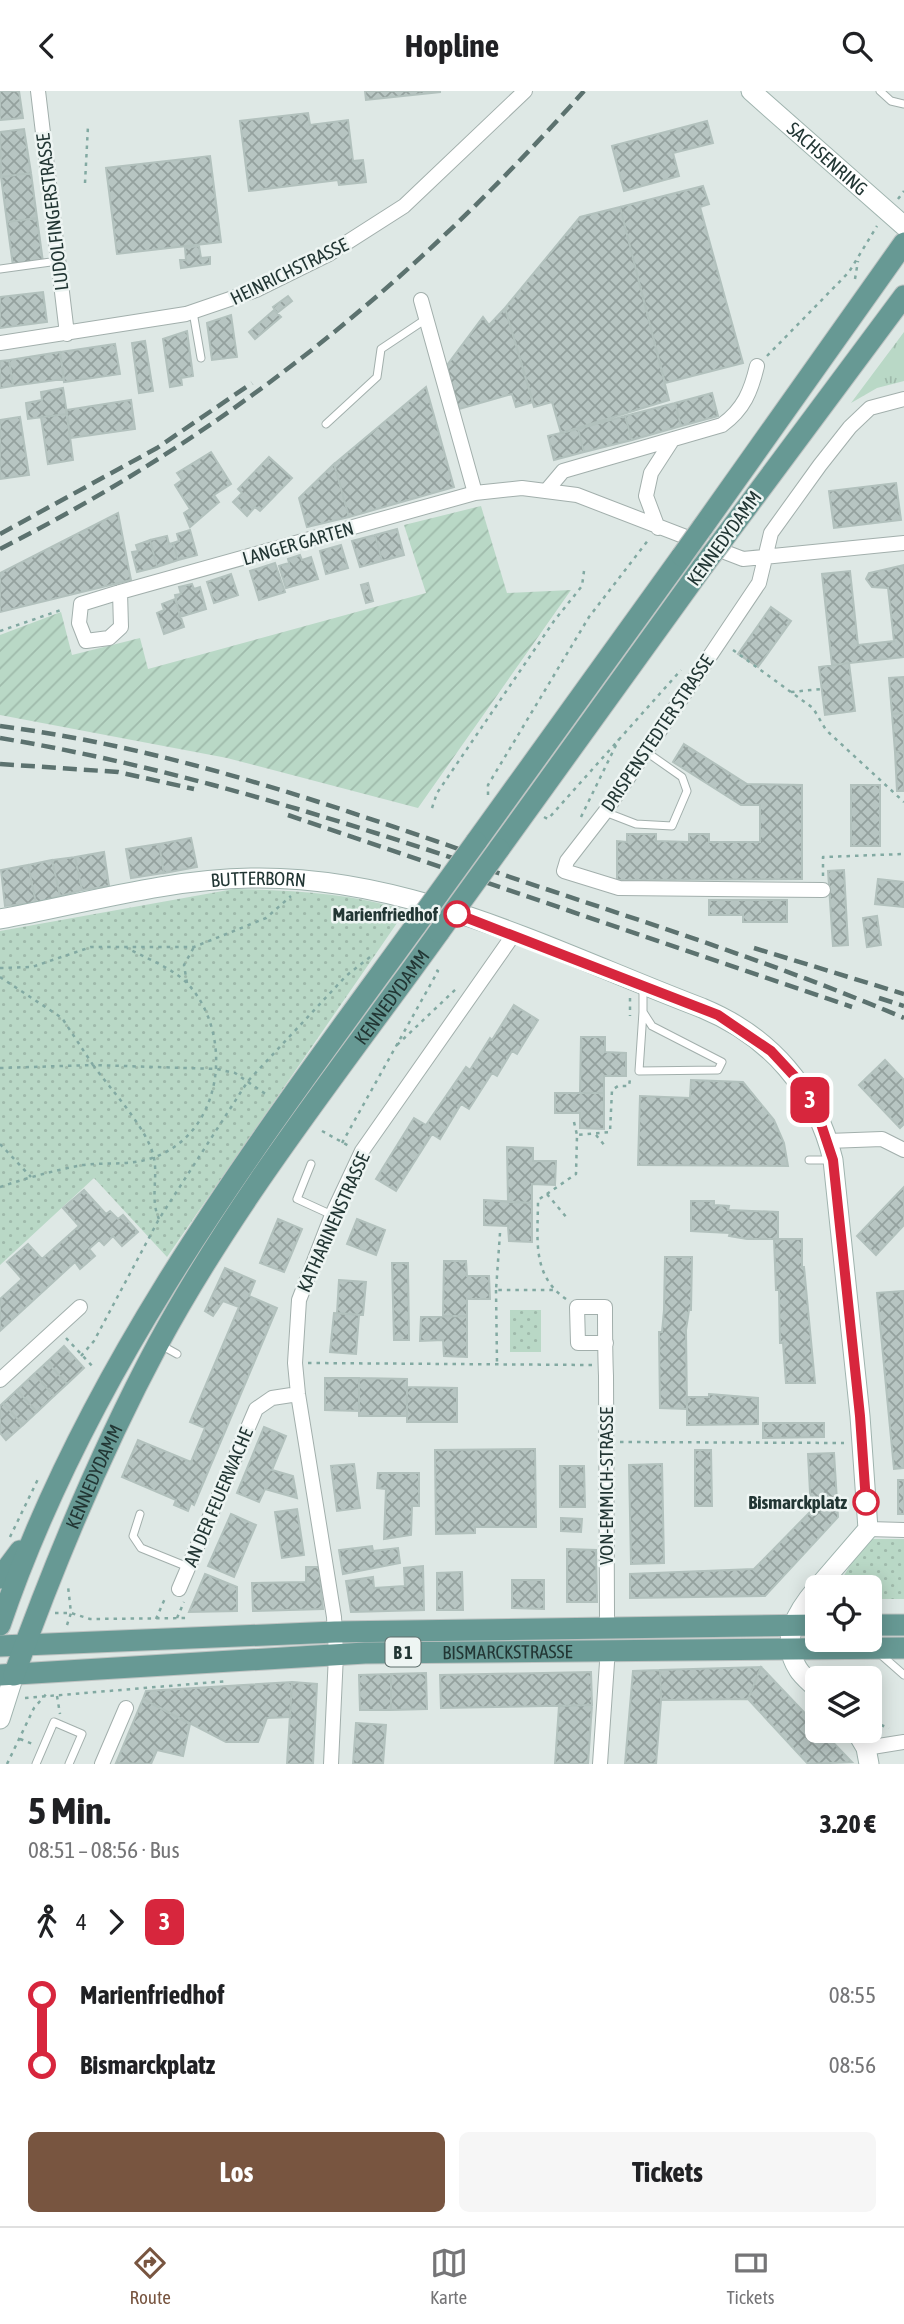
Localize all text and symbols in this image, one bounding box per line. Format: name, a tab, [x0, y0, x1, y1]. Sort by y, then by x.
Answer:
icon: back	[28, 27, 66, 65]
text: Hopline	[405, 27, 499, 64]
icon: search	[838, 27, 876, 65]
street label: SACHSENRING	[783, 117, 872, 200]
street label: LUDOLFINGERSTRASSE	[31, 132, 73, 292]
street label: HEINRICHSTRASSE	[227, 233, 351, 309]
street label: KENNEDYDAMM	[682, 486, 766, 590]
street label: LANGER GARTEN	[240, 517, 356, 569]
street label: DRISPENSTEDTER STRASSE	[596, 651, 718, 815]
street label: BUTTERBORN	[210, 867, 307, 891]
marker: Marienfriedhof	[444, 901, 470, 927]
place label: Marienfriedhof	[332, 903, 439, 925]
street label: KENNEDYDAMM	[350, 945, 434, 1049]
line badge: 3	[787, 1077, 833, 1123]
text: 3	[804, 1086, 816, 1113]
street label: KATHARINENSTRASSE	[292, 1149, 374, 1295]
street label: VON-EMMICH-STRASSE	[595, 1407, 617, 1565]
street label: KENNEDYDAMM	[61, 1421, 127, 1532]
street label: AN DER FEUERWACHE	[179, 1424, 257, 1570]
marker: Bismarckplatz	[853, 1489, 879, 1515]
place label: Bismarckplatz	[748, 1491, 847, 1513]
map controls	[805, 1575, 882, 1743]
button: locate	[805, 1575, 882, 1652]
road number: B 1	[386, 1637, 420, 1667]
street label: BISMARCKSTRASSE	[442, 1640, 573, 1663]
button: layers	[805, 1666, 882, 1743]
text: 5 Min.	[28, 1789, 110, 1832]
text: 3.20 €	[819, 1809, 876, 1839]
text: 08:51 – 08:56 · Bus	[28, 1837, 180, 1863]
icon: walk	[28, 1903, 66, 1941]
icon: forward	[97, 1903, 135, 1941]
text: 3	[159, 1908, 170, 1935]
text: 4	[76, 1909, 87, 1935]
text: Marienfriedhof	[80, 1980, 224, 2010]
text: 08:55	[829, 1982, 876, 2008]
text: Bismarckplatz	[80, 2050, 215, 2080]
text: 08:56	[829, 2052, 876, 2078]
button: Los	[28, 2132, 445, 2212]
button: Tickets	[459, 2132, 876, 2212]
tab: Route	[129, 2244, 171, 2308]
tab: Karte	[430, 2244, 468, 2308]
tab: Tickets	[726, 2244, 775, 2308]

